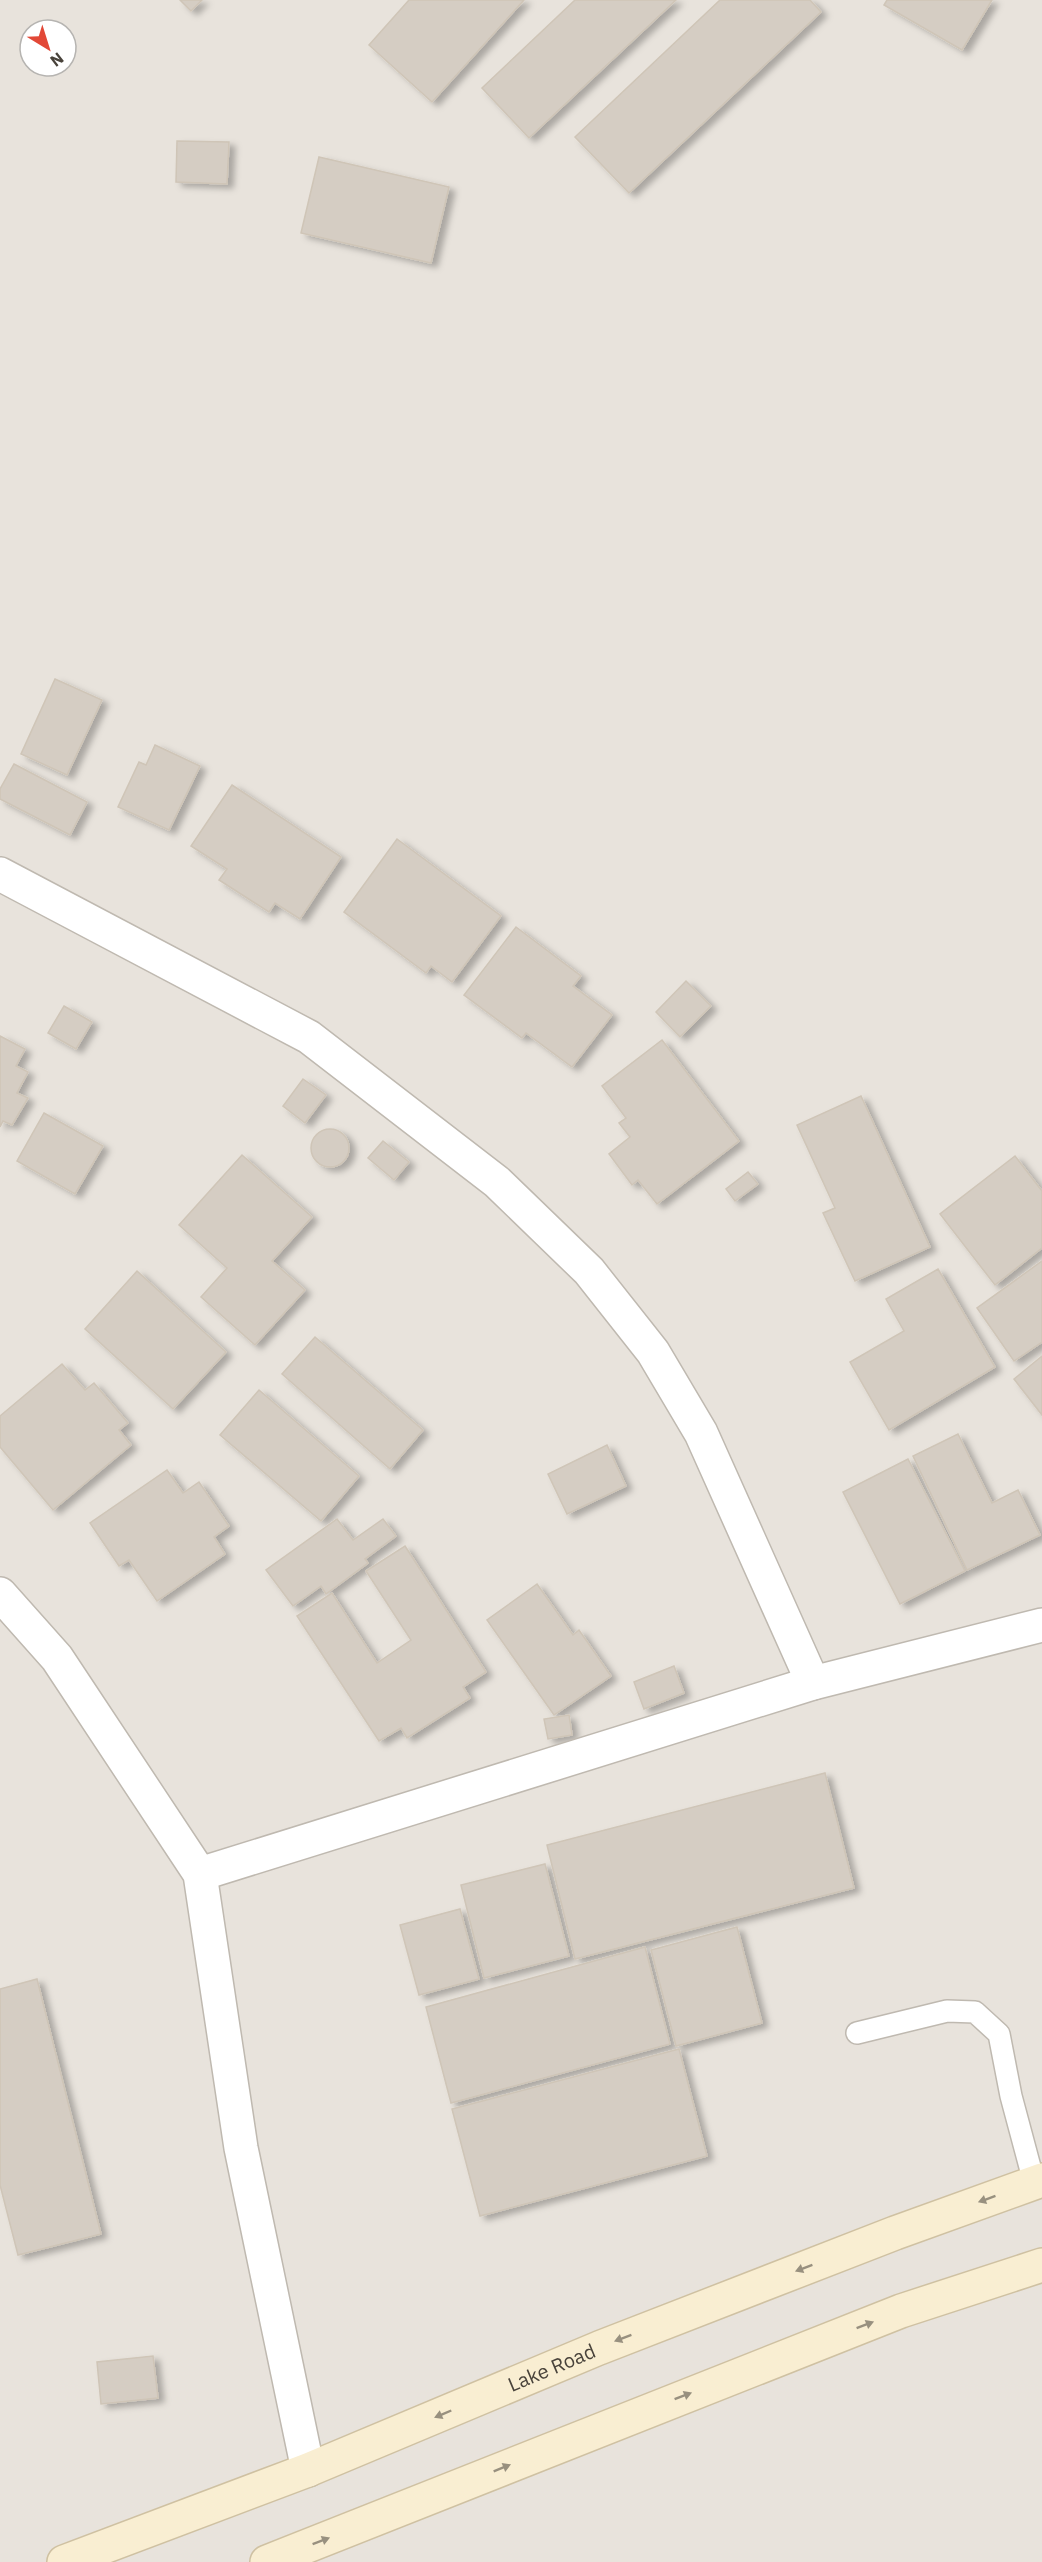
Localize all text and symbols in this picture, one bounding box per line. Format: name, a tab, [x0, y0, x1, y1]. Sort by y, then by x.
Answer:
north arrow	[18, 18, 78, 78]
text: N	[47, 48, 68, 71]
one-way arrow	[978, 2195, 996, 2204]
one-way arrow	[795, 2263, 813, 2273]
one-way arrow	[856, 2320, 874, 2329]
one-way arrow	[613, 2334, 631, 2344]
street label: Lake Road	[504, 2337, 599, 2398]
one-way arrow	[674, 2391, 692, 2400]
one-way arrow	[434, 2409, 451, 2418]
one-way arrow	[493, 2463, 511, 2472]
one-way arrow	[313, 2536, 331, 2546]

